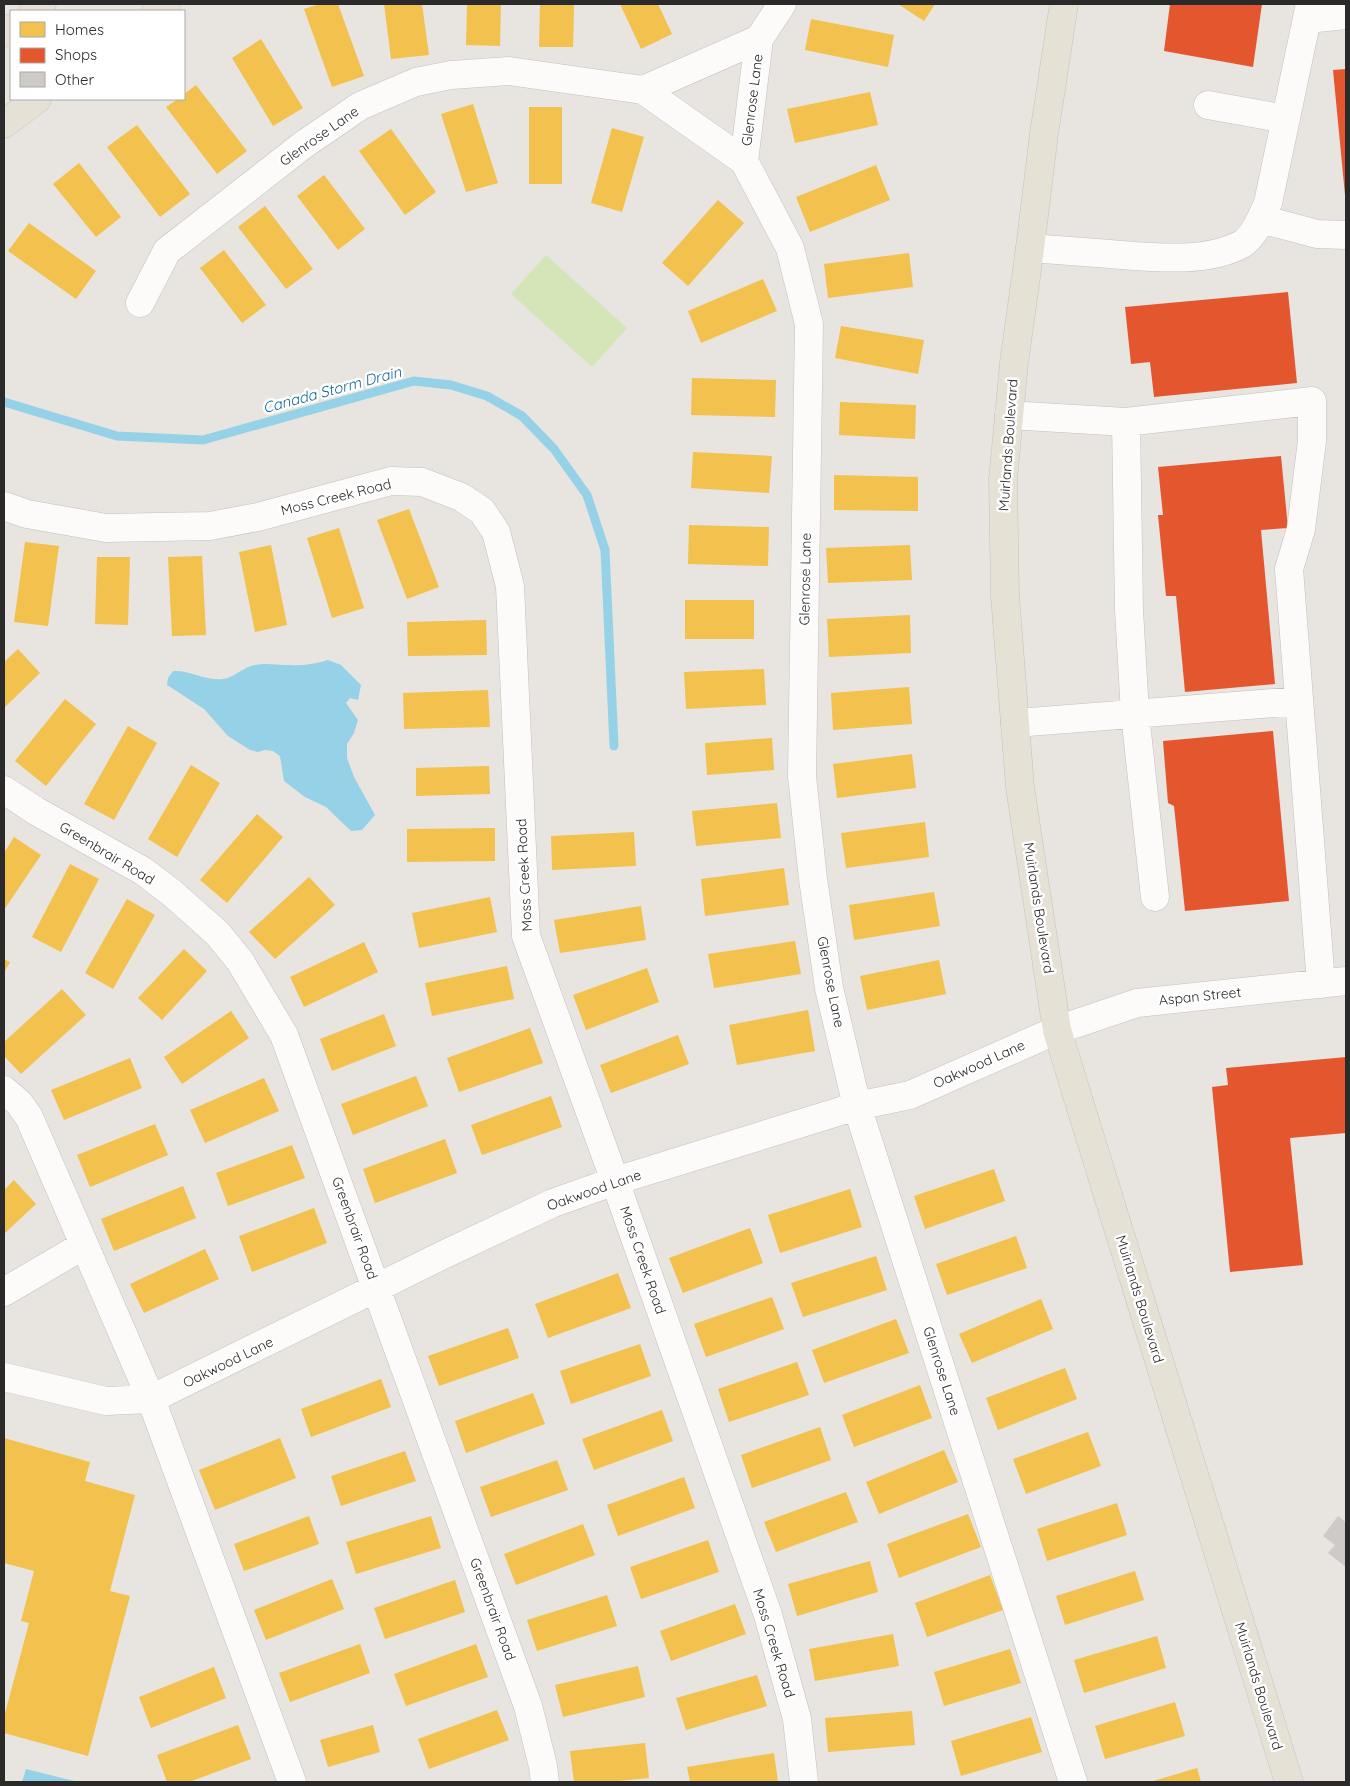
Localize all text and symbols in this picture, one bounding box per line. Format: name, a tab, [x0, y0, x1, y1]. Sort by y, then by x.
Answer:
legend	[10, 10, 185, 100]
text: Homes	[55, 20, 104, 39]
text: Shops	[55, 45, 97, 64]
street label: Glenrose Lane	[737, 53, 767, 147]
text: Other	[55, 70, 95, 89]
street label: Glenrose Lane	[276, 102, 362, 170]
water label: Canada Storm Drain	[261, 362, 403, 417]
street label: Muirlands Boulevard	[994, 378, 1022, 512]
street label: Moss Creek Road	[279, 475, 393, 519]
street label: Glenrose Lane	[795, 532, 815, 625]
street label: Greenbrair Road	[56, 818, 158, 888]
street label: Moss Creek Road	[512, 818, 536, 932]
street label: Muirlands Boulevard	[1020, 841, 1058, 975]
street label: Glenrose Lane	[813, 935, 849, 1029]
street label: Aspan Street	[1158, 983, 1242, 1009]
street label: Oakwood Lane	[930, 1036, 1028, 1092]
street label: Oakwood Lane	[545, 1165, 644, 1215]
street label: Greenbrair Road	[328, 1174, 382, 1282]
street label: Moss Creek Road	[616, 1204, 670, 1316]
street label: Muirlands Boulevard	[1112, 1233, 1168, 1365]
street label: Glenrose Lane	[919, 1324, 965, 1418]
street label: Oakwood Lane	[180, 1332, 276, 1392]
street label: Greenbrair Road	[466, 1555, 520, 1663]
street label: Moss Creek Road	[749, 1586, 799, 1700]
street label: Muirlands Boulevard	[1231, 1620, 1287, 1752]

